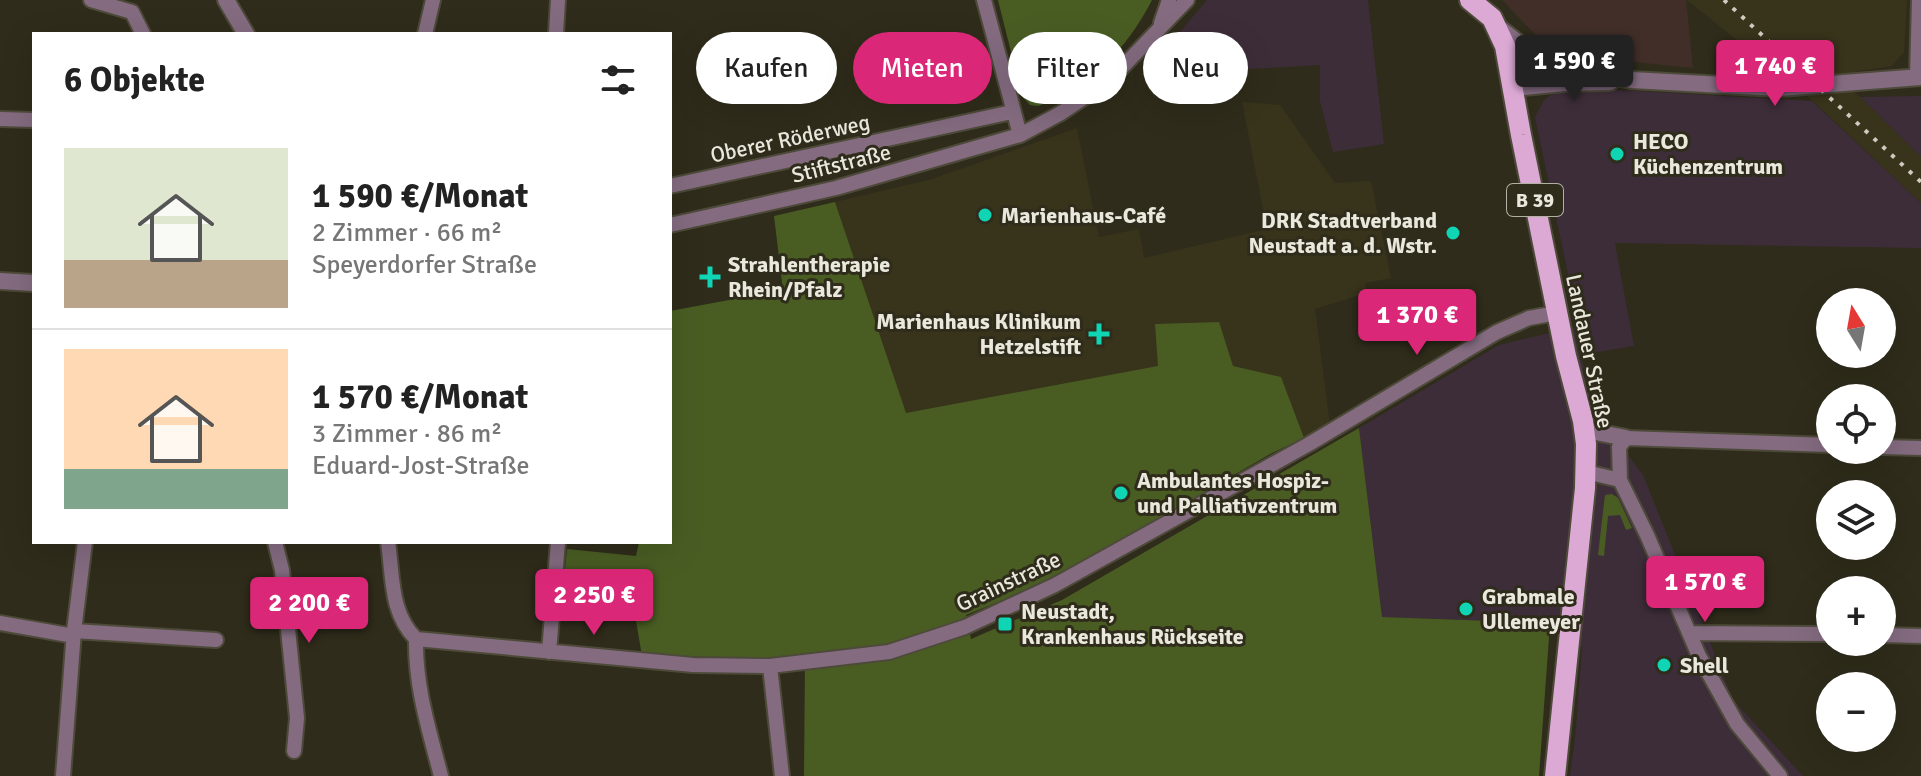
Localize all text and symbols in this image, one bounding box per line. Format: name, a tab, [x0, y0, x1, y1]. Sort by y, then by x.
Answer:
chip: Kaufen	[696, 32, 837, 104]
chip: Mieten	[853, 32, 992, 104]
chip: Filter	[1008, 32, 1127, 104]
chip: Neu	[1143, 32, 1248, 104]
pin: 1 590 €	[1500, 35, 1648, 103]
pin: 1 740 €	[1701, 40, 1849, 108]
text: 1 590 €	[1533, 45, 1615, 77]
text: 1 740 €	[1734, 50, 1816, 82]
icon: filters	[596, 58, 640, 102]
text: 6 Objekte	[64, 59, 205, 101]
street label: Oberer Röderweg	[708, 108, 872, 169]
place label: HECO Küchenzentrum	[1633, 128, 1783, 180]
street label: Stiftstraße	[789, 138, 894, 189]
marker: HECO Küchenzentrum	[1608, 145, 1626, 163]
text: 1 590 €/Monat	[312, 175, 528, 217]
icon: home	[128, 180, 224, 276]
road number: B 39	[1507, 184, 1563, 216]
place label: Marienhaus-Café	[1001, 202, 1166, 229]
marker: Marienhaus-Café	[976, 206, 994, 224]
place label: DRK Stadtverband Neustadt a. d. Wstr.	[1249, 207, 1437, 259]
text: 2 Zimmer · 66 m²	[312, 217, 502, 249]
marker: DRK Stadtverband Neustadt a. d. Wstr.	[1444, 224, 1462, 242]
text: Speyerdorfer Straße	[312, 249, 537, 281]
place label: Strahlentherapie Rhein/Pfalz	[728, 251, 890, 303]
marker: Strahlentherapie Rhein/Pfalz	[699, 266, 721, 288]
street label: Landauer Straße	[1560, 272, 1619, 431]
north arrow	[1816, 288, 1896, 368]
map controls	[1816, 288, 1896, 752]
pin: 1 370 €	[1343, 289, 1491, 357]
text: 1 370 €	[1376, 299, 1458, 331]
place label: Marienhaus Klinikum Hetzelstift	[876, 308, 1081, 360]
marker: Marienhaus Klinikum Hetzelstift	[1088, 323, 1110, 345]
text: 1 570 €/Monat	[312, 376, 528, 418]
icon: home	[128, 381, 224, 477]
button: locate	[1816, 384, 1896, 464]
text: 3 Zimmer · 86 m²	[312, 418, 502, 450]
text: Eduard-Jost-Straße	[312, 450, 529, 482]
place label: Ambulantes Hospiz- und Palliativzentrum	[1137, 467, 1337, 519]
button: layers	[1816, 480, 1896, 560]
marker: Ambulantes Hospiz- und Palliativzentrum	[1112, 484, 1130, 502]
street label: Grainstraße	[952, 545, 1065, 617]
pin: 1 570 €	[1631, 556, 1779, 624]
text: 1 570 €	[1664, 566, 1746, 598]
pin: 2 250 €	[520, 569, 668, 637]
button: +	[1816, 576, 1896, 656]
pin: 2 200 €	[235, 577, 383, 645]
text: 2 250 €	[553, 579, 635, 611]
place label: Grabmale Ullemeyer	[1482, 583, 1580, 635]
text: 2 200 €	[268, 587, 350, 619]
place label: Neustadt, Krankenhaus Rückseite	[1021, 598, 1244, 650]
marker: Grabmale Ullemeyer	[1457, 600, 1475, 618]
marker: Neustadt, Krankenhaus Rückseite	[996, 615, 1014, 633]
place label: Shell	[1680, 652, 1729, 679]
marker: Shell	[1655, 656, 1673, 674]
button: −	[1816, 672, 1896, 752]

